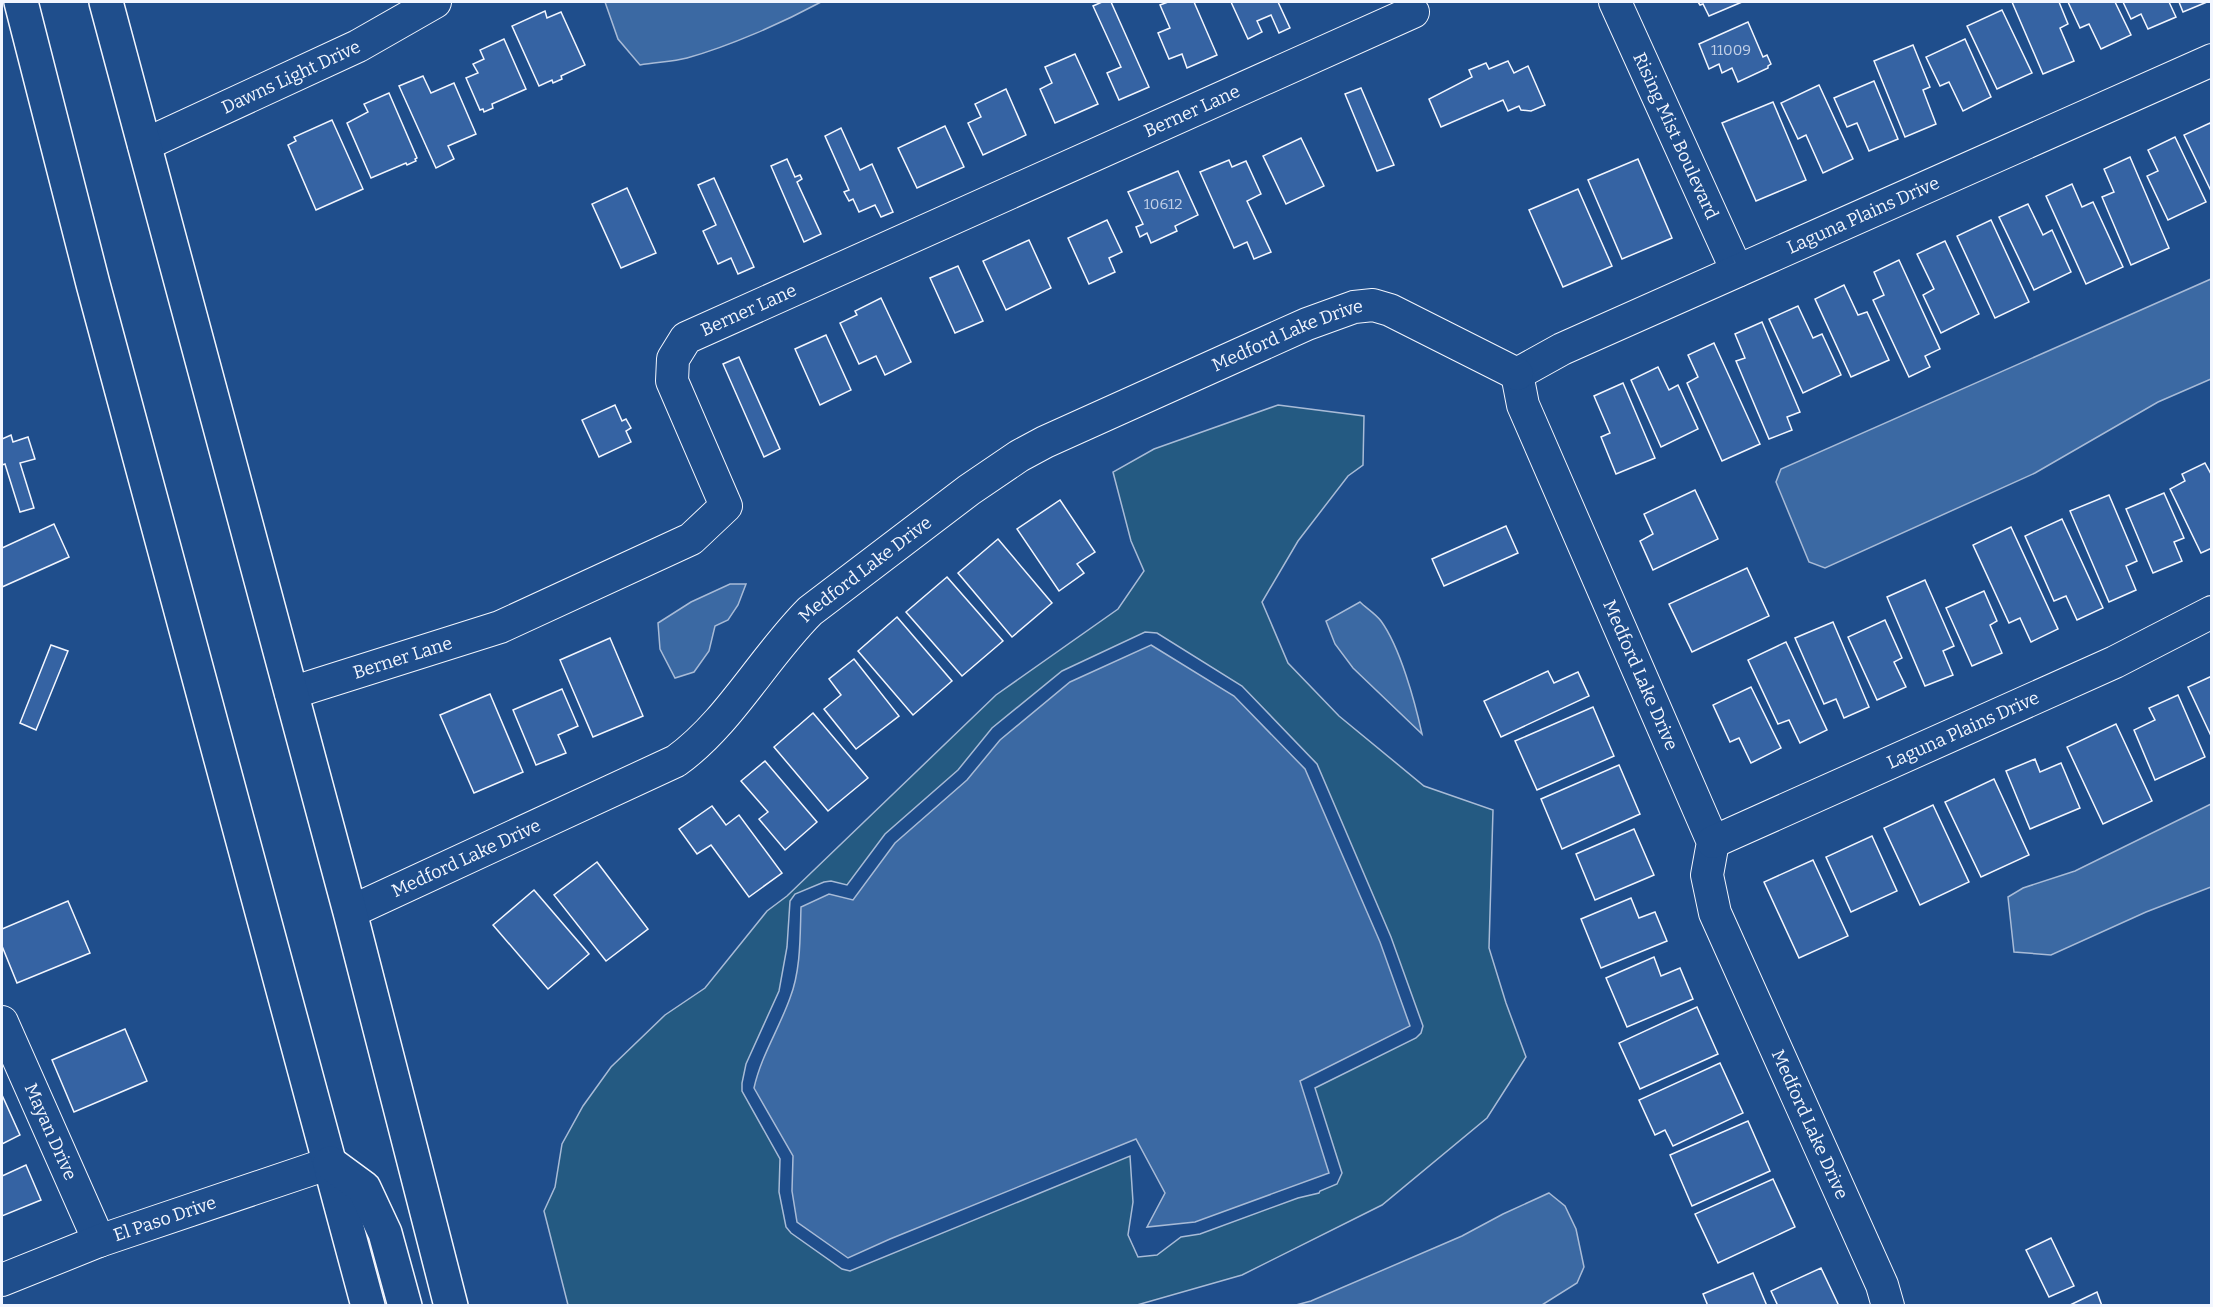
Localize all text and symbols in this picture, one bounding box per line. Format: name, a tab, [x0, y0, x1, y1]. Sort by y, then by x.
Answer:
street label: Dawns Light Drive	[218, 35, 364, 119]
house number: 11009	[1711, 41, 1751, 59]
street label: Rising Mist Boulevard	[1628, 49, 1723, 223]
street label: Berner Lane	[1141, 80, 1243, 142]
street label: Laguna Plains Drive	[1784, 172, 1943, 259]
house number: 10612	[1144, 195, 1182, 213]
street label: Berner Lane	[697, 279, 800, 341]
street label: Medford Lake Drive	[1209, 295, 1364, 376]
street label: Medford Lake Drive	[794, 511, 936, 627]
street label: Medford Lake Drive	[1598, 597, 1683, 754]
street label: Berner Lane	[350, 632, 455, 684]
street label: Laguna Plains Drive	[1884, 686, 2043, 774]
street label: Medford Lake Drive	[388, 814, 544, 902]
street label: Medford Lake Drive	[1767, 1046, 1853, 1202]
street label: Mayan Drive	[20, 1080, 82, 1183]
street label: El Paso Drive	[111, 1191, 219, 1246]

